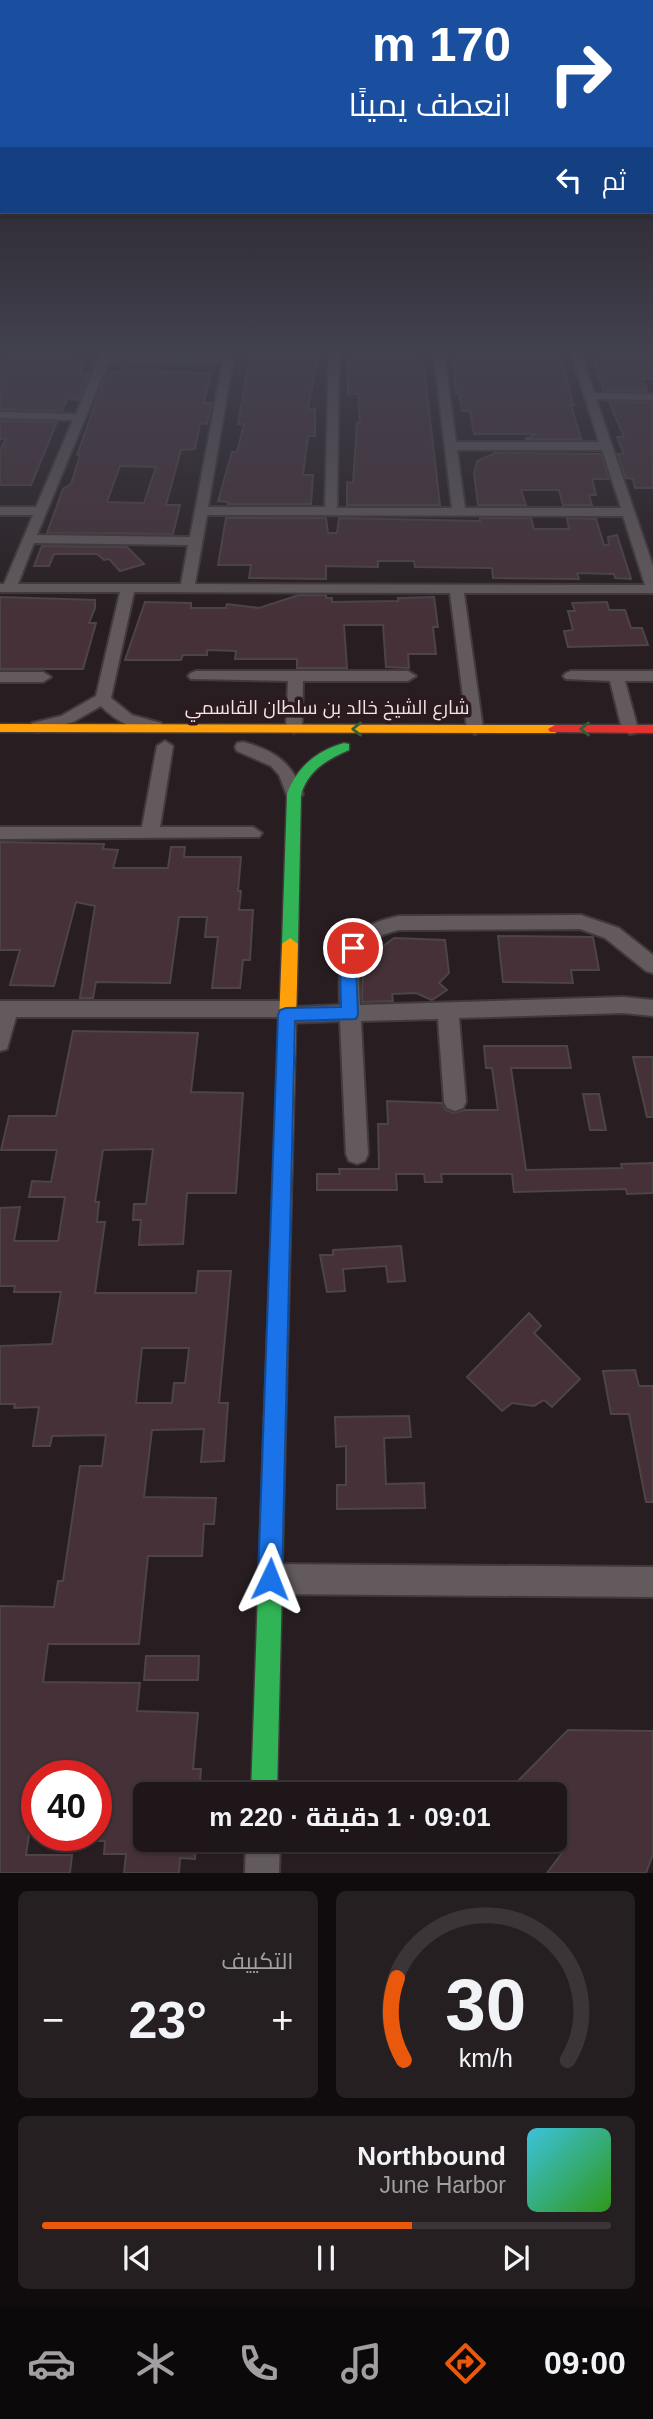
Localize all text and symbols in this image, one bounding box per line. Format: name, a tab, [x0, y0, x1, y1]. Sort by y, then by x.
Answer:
text: 170 m	[372, 17, 511, 71]
icon: right	[535, 28, 626, 119]
text: انعطف يمينًا	[348, 87, 511, 123]
icon: left	[550, 161, 588, 199]
text: ثم	[602, 166, 626, 196]
street label: شارع الشيخ خالد بن سلطان القاسمي	[185, 697, 469, 722]
one-way arrow	[352, 721, 362, 737]
one-way arrow	[579, 721, 590, 737]
pin	[323, 918, 383, 978]
icon: arrive	[334, 929, 372, 967]
position arrow	[233, 1542, 307, 1616]
speed limit sign: 40	[21, 1760, 112, 1851]
text: 09:01 · 1 دقيقة · 220 m	[209, 1802, 491, 1832]
text: التكييف	[221, 1948, 294, 1974]
text: 30	[445, 1965, 526, 2046]
text: 23°	[128, 1991, 207, 2049]
text: −	[42, 1999, 64, 2041]
text: +	[271, 1999, 293, 2041]
text: km/h	[458, 2044, 512, 2072]
text: Northbound	[357, 2141, 506, 2171]
text: June Harbor	[379, 2172, 506, 2198]
icon: previous	[118, 2239, 156, 2277]
icon: pause	[307, 2239, 345, 2277]
icon: next	[497, 2239, 535, 2277]
icon: car	[27, 2339, 76, 2388]
icon: climate	[131, 2339, 180, 2388]
icon: phone	[234, 2339, 283, 2388]
icon: music	[337, 2339, 386, 2388]
icon: directions	[441, 2339, 490, 2388]
text: 09:00	[544, 2345, 626, 2381]

